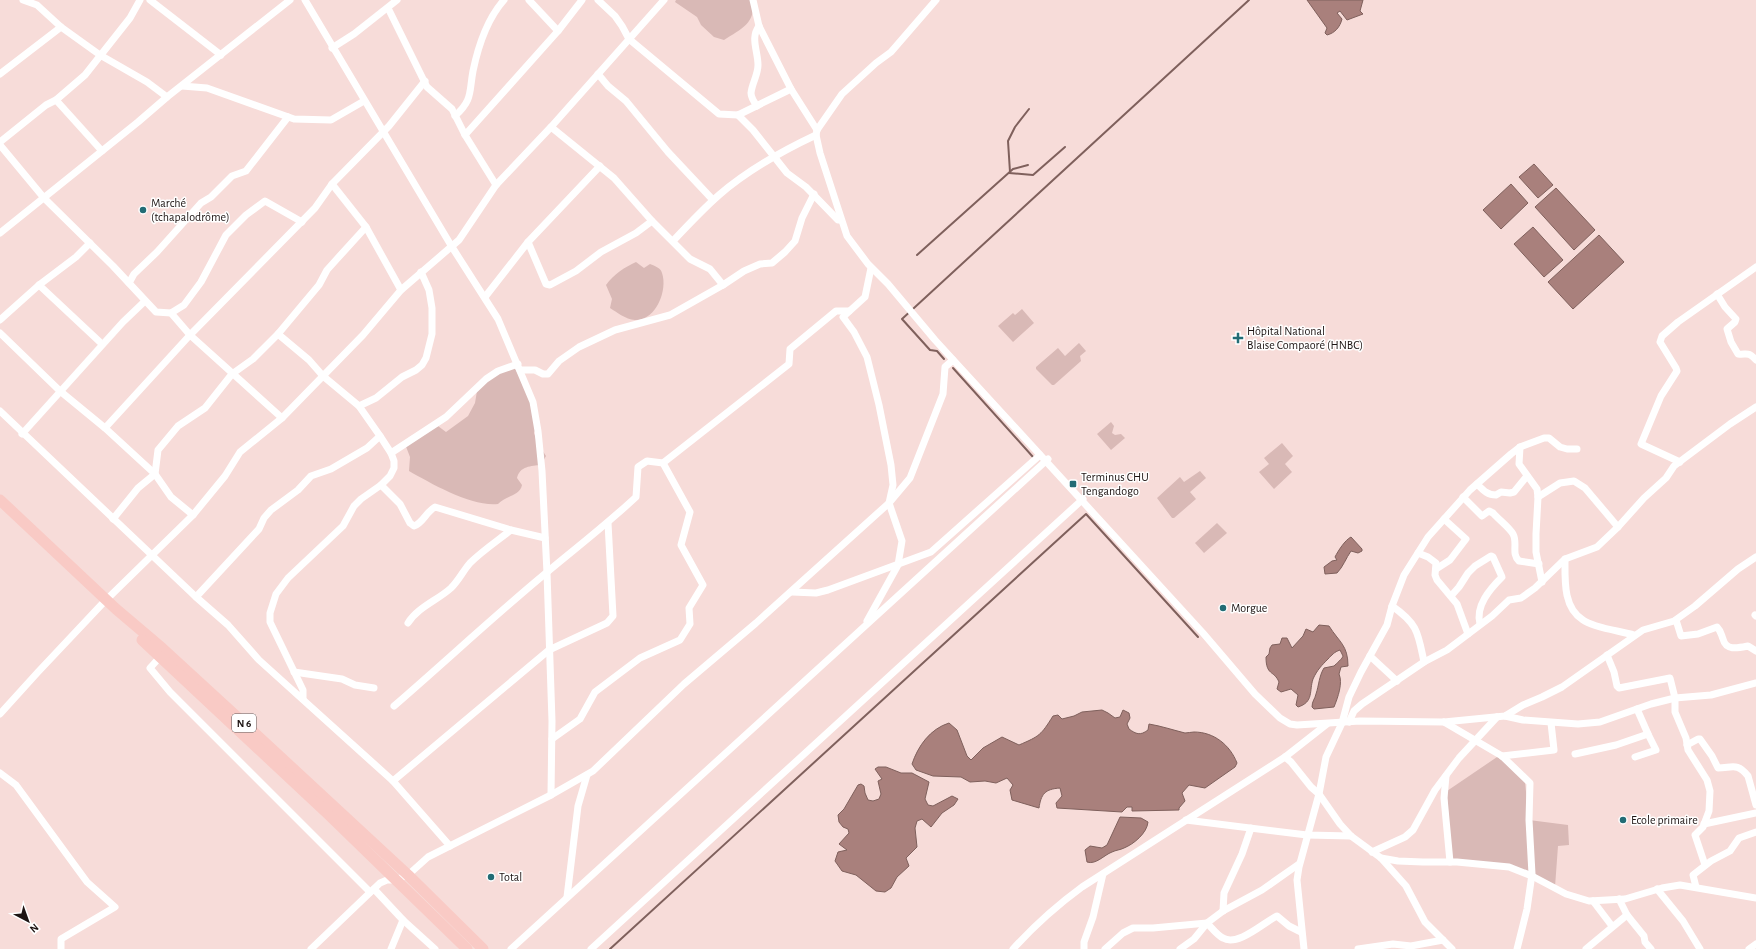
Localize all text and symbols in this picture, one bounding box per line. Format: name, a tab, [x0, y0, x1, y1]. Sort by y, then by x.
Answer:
place label: Marché (tchapalodrôme)	[151, 197, 230, 223]
marker: Marché (tchapalodrôme)	[138, 205, 148, 215]
place label: Hôpital National Blaise Compaoré (HNBC)	[1247, 325, 1363, 351]
marker: Hôpital National Blaise Compaoré (HNBC)	[1232, 332, 1244, 344]
place label: Terminus CHU Tengandogo	[1081, 471, 1149, 497]
marker: Terminus CHU Tengandogo	[1068, 479, 1078, 489]
place label: Morgue	[1231, 602, 1267, 614]
marker: Morgue	[1218, 603, 1228, 613]
road number: N 6	[232, 714, 256, 732]
place label: Ecole primaire	[1631, 814, 1698, 826]
marker: Ecole primaire	[1618, 815, 1628, 825]
place label: Total	[499, 871, 522, 883]
marker: Total	[486, 872, 496, 882]
north arrow	[8, 901, 48, 941]
text: N	[28, 922, 41, 935]

